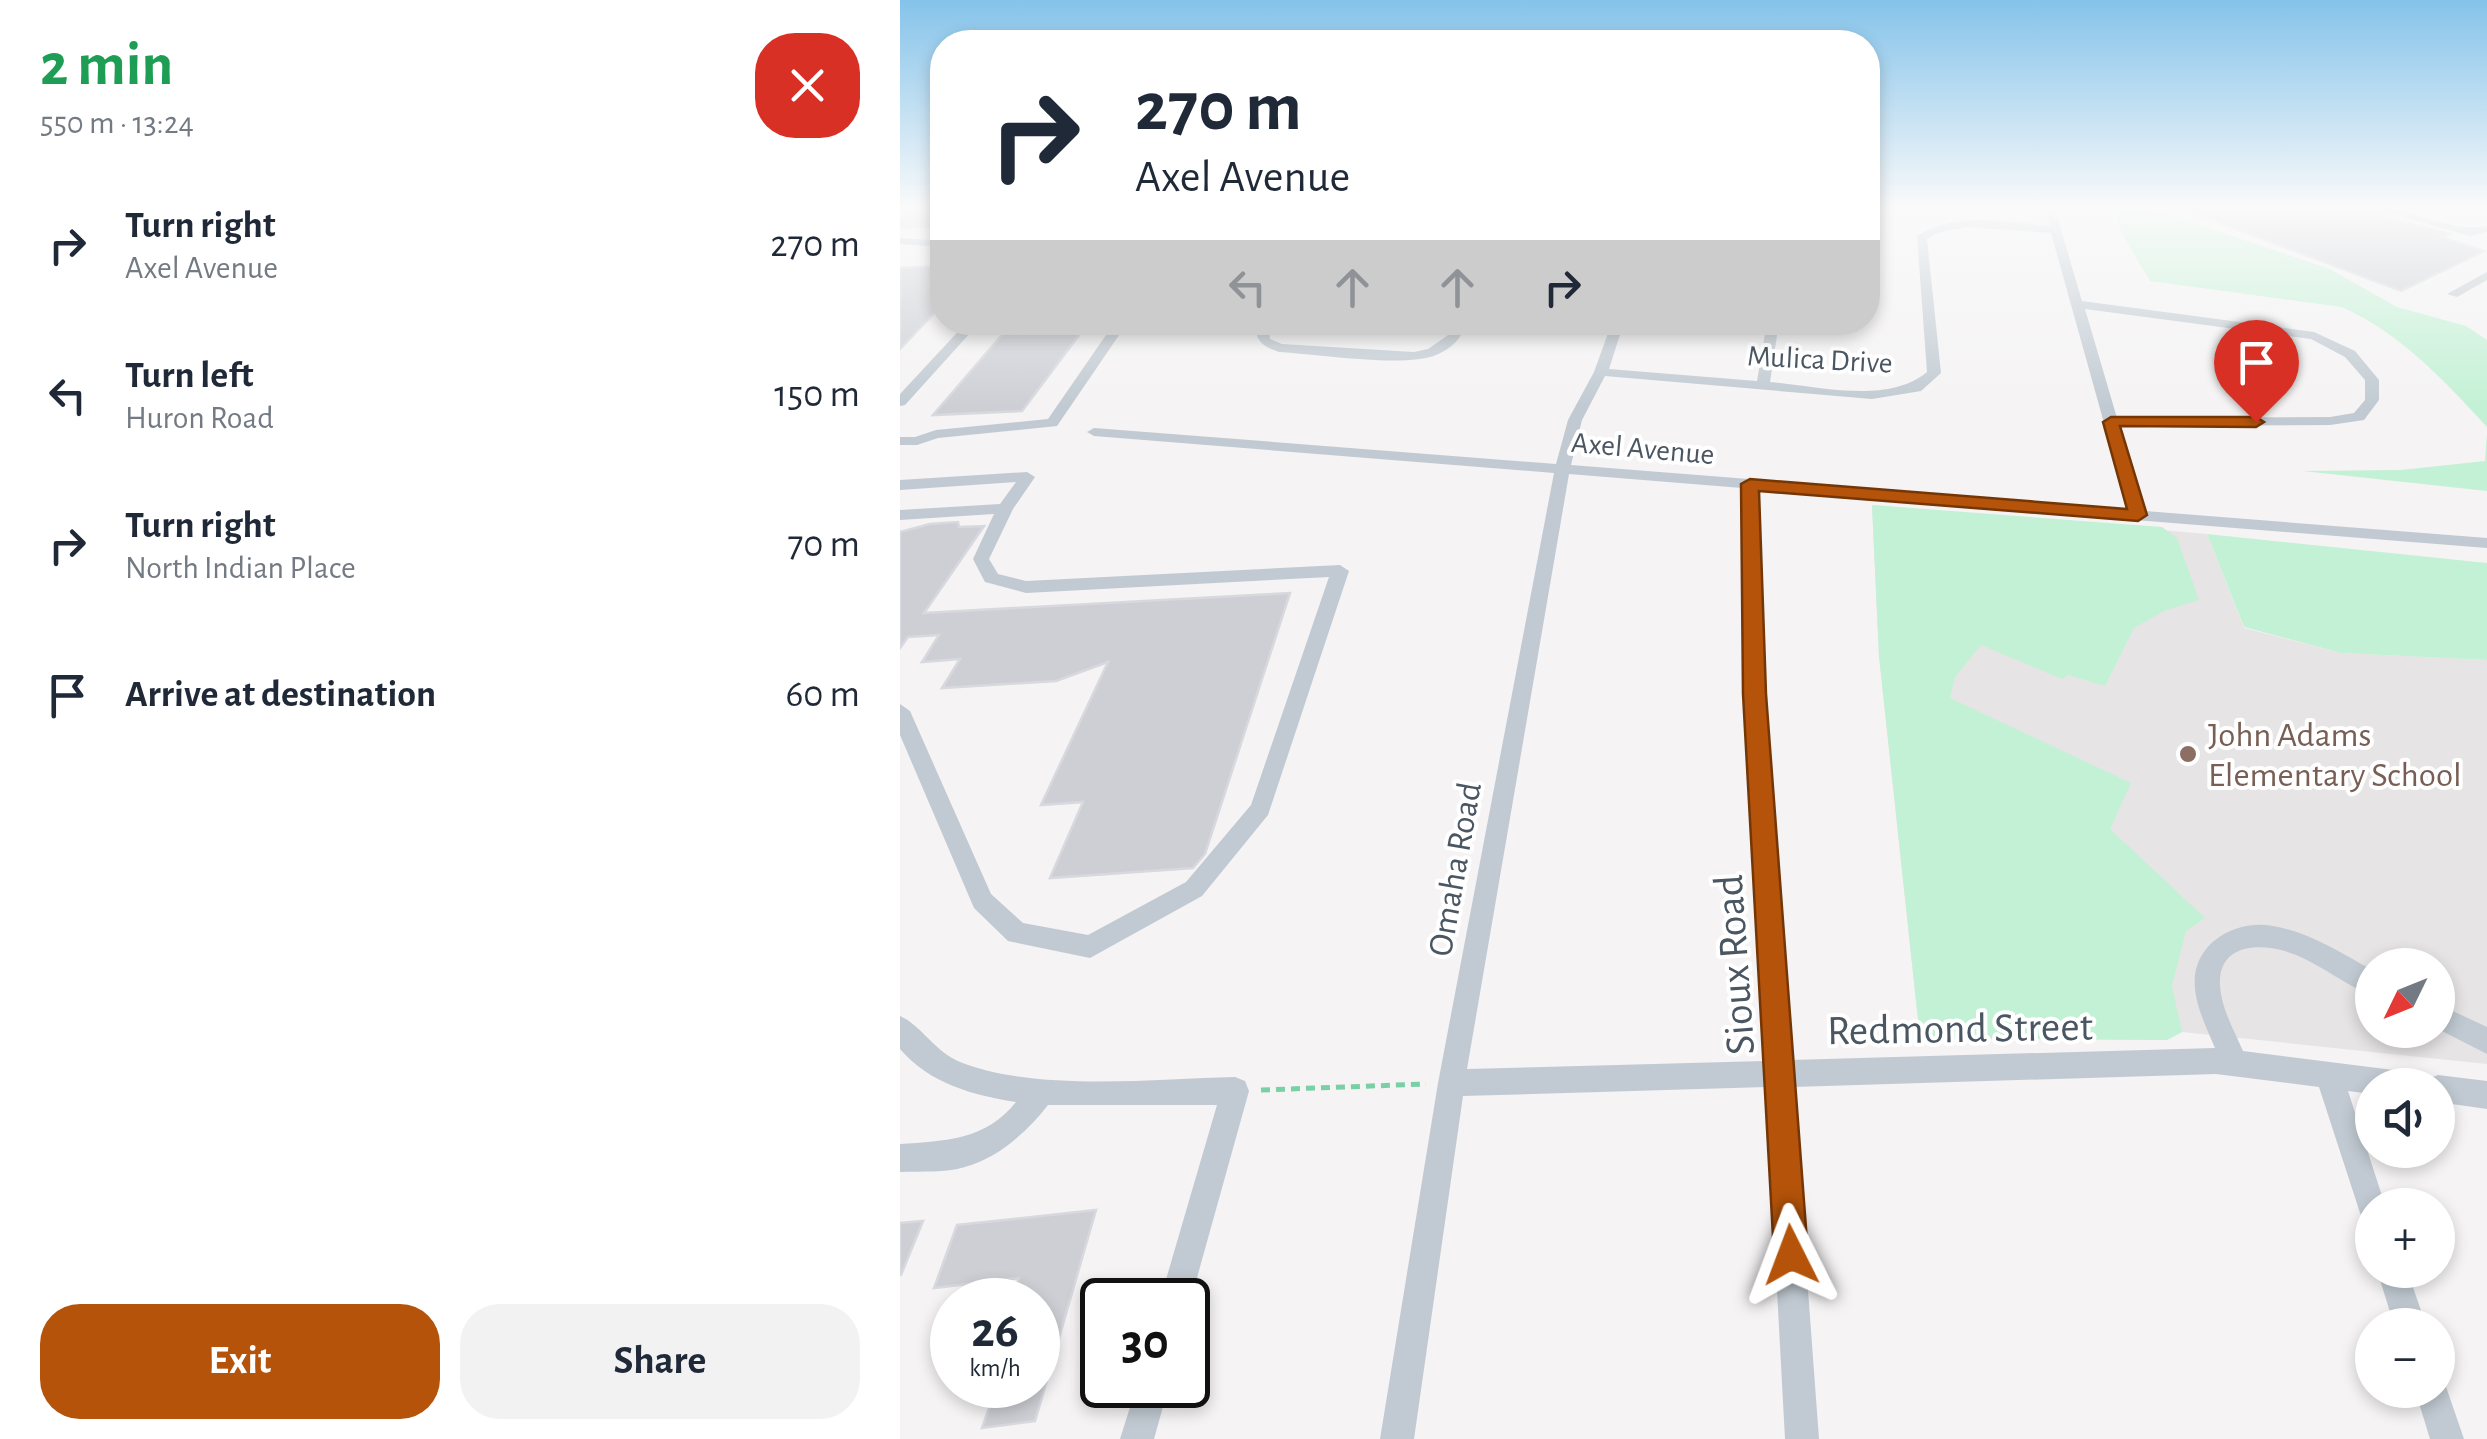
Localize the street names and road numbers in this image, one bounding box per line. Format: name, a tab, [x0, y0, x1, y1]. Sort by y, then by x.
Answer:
street label: Mulica Drive	[1747, 341, 1893, 379]
street label: Axel Avenue	[1570, 428, 1716, 470]
street label: Omaha Road	[1423, 779, 1488, 959]
street label: Sioux Road	[1708, 873, 1762, 1056]
street label: Redmond Street	[1827, 1006, 2093, 1052]

